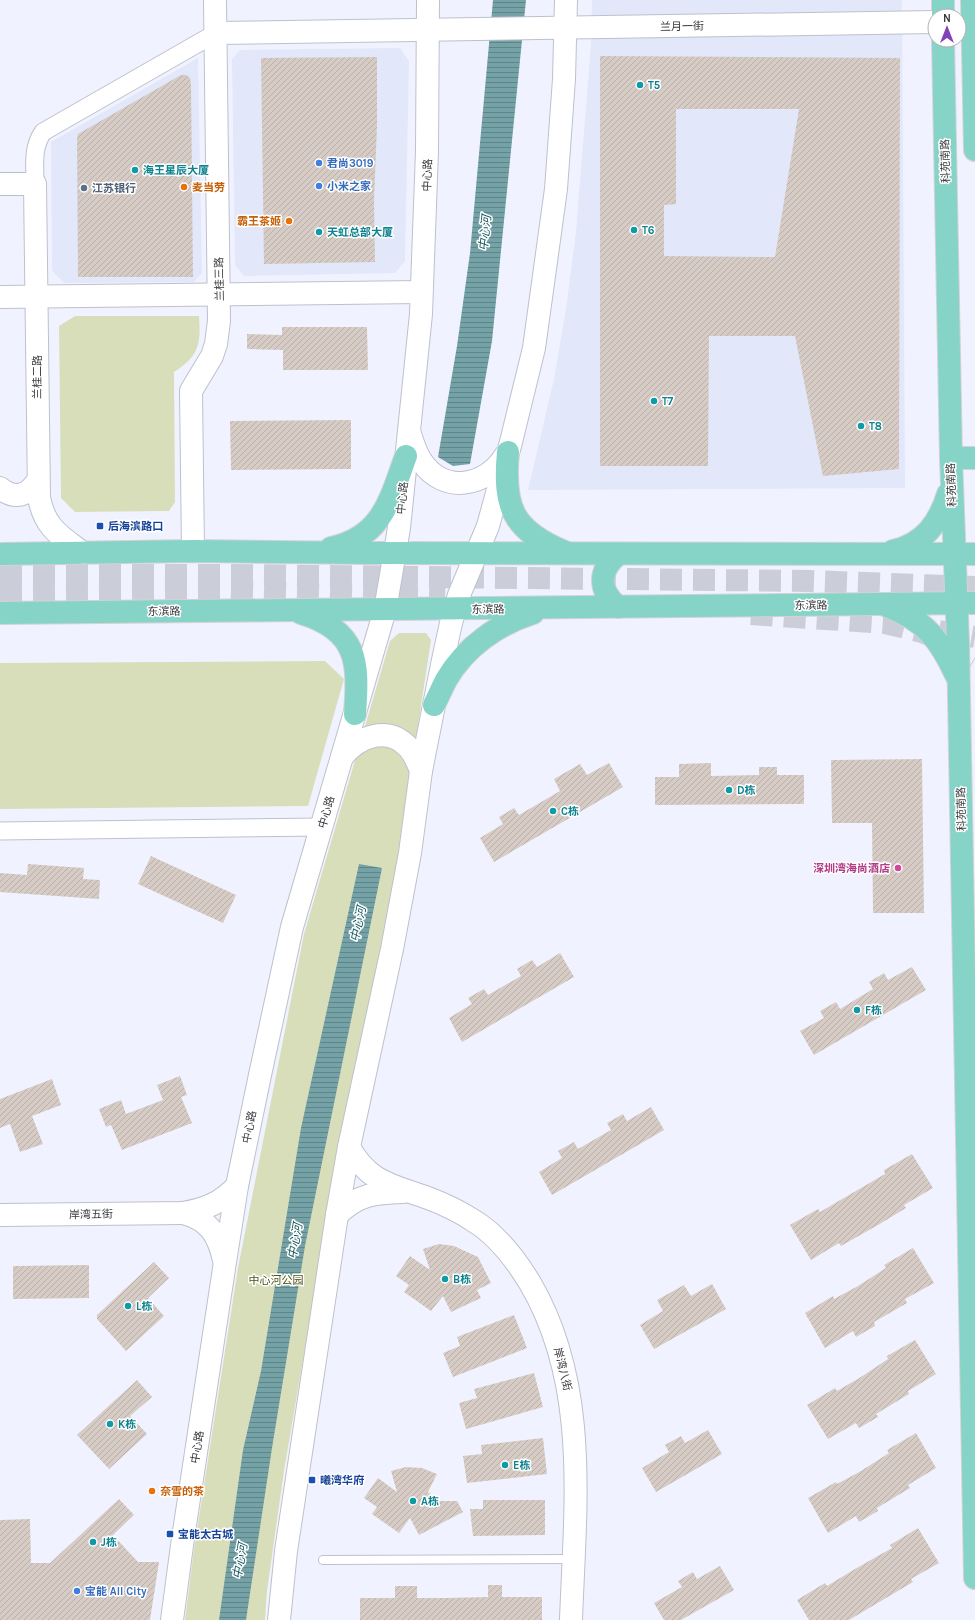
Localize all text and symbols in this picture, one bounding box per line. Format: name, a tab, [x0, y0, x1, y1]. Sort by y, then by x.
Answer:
north arrow	[927, 8, 967, 48]
text: N	[943, 12, 951, 25]
street label: 兰月一街	[660, 20, 704, 33]
place label: T5	[648, 79, 660, 92]
marker: T5	[635, 80, 645, 90]
street label: 科苑南路	[939, 139, 952, 183]
place label: 君尚3019	[327, 157, 374, 170]
marker: 君尚3019	[314, 158, 324, 168]
street label: 中心路	[420, 158, 435, 192]
place label: 海王星辰大厦	[143, 164, 209, 177]
marker: 海王星辰大厦	[130, 165, 140, 175]
place label: 小米之家	[327, 180, 371, 193]
place label: 麦当劳	[192, 181, 225, 194]
marker: 小米之家	[314, 181, 324, 191]
place label: 江苏银行	[92, 182, 136, 195]
marker: 麦当劳	[179, 182, 189, 192]
marker: 江苏银行	[79, 183, 89, 193]
water label: 中心河	[476, 212, 494, 252]
place label: 霸王茶姬	[237, 215, 281, 228]
marker: 霸王茶姬	[284, 216, 294, 226]
place label: T6	[642, 224, 655, 237]
marker: T6	[629, 225, 639, 235]
place label: 天虹总部大厦	[327, 226, 393, 239]
marker: 天虹总部大厦	[314, 227, 324, 237]
street label: 兰桂三路	[213, 257, 226, 301]
street label: 兰桂二路	[31, 355, 44, 399]
place label: T7	[662, 395, 674, 408]
marker: T7	[649, 396, 659, 406]
place label: T8	[869, 420, 882, 433]
marker: T8	[856, 421, 866, 431]
street label: 科苑南路	[944, 463, 959, 507]
street label: 中心路	[394, 481, 411, 515]
place label: 后海滨路口	[108, 520, 163, 533]
marker: 后海滨路口	[95, 521, 105, 531]
street label: 东滨路	[794, 599, 828, 612]
street label: 东滨路	[471, 603, 505, 616]
street label: 东滨路	[147, 605, 181, 618]
place label: D栋	[737, 784, 756, 797]
marker: D栋	[724, 785, 734, 795]
street label: 科苑南路	[955, 787, 968, 831]
street label: 中心路	[316, 794, 337, 830]
place label: C栋	[561, 805, 579, 818]
marker: C栋	[548, 806, 558, 816]
place label: 深圳湾海尚酒店	[813, 862, 890, 875]
marker: 深圳湾海尚酒店	[893, 863, 903, 873]
water label: 中心河	[347, 903, 369, 943]
place label: F栋	[865, 1004, 882, 1017]
marker: F栋	[852, 1005, 862, 1015]
street label: 中心路	[240, 1110, 259, 1145]
street label: 岸湾五街	[69, 1208, 113, 1221]
water label: 中心河	[285, 1220, 305, 1260]
place label: B栋	[453, 1273, 471, 1286]
park label: 中心河公园	[249, 1274, 304, 1287]
marker: B栋	[440, 1274, 450, 1284]
place label: L栋	[136, 1300, 152, 1313]
marker: L栋	[123, 1301, 133, 1311]
street label: 岸湾八街	[551, 1346, 574, 1392]
place label: K栋	[118, 1418, 136, 1431]
marker: K栋	[105, 1419, 115, 1429]
street label: 中心路	[188, 1430, 206, 1464]
place label: E栋	[513, 1459, 530, 1472]
marker: E栋	[500, 1460, 510, 1470]
place label: 曦湾华府	[320, 1474, 364, 1487]
marker: 曦湾华府	[307, 1475, 317, 1485]
place label: 奈雪的茶	[160, 1485, 204, 1498]
marker: 奈雪的茶	[147, 1486, 157, 1496]
place label: A栋	[421, 1495, 439, 1508]
marker: A栋	[408, 1496, 418, 1506]
place label: 宝能太古城	[178, 1528, 234, 1541]
marker: 宝能太古城	[165, 1529, 175, 1539]
place label: J栋	[101, 1536, 117, 1549]
marker: J栋	[88, 1537, 98, 1547]
water label: 中心河	[230, 1540, 250, 1580]
place label: 宝能 All City	[85, 1585, 147, 1598]
marker: 宝能 All City	[72, 1586, 82, 1596]

